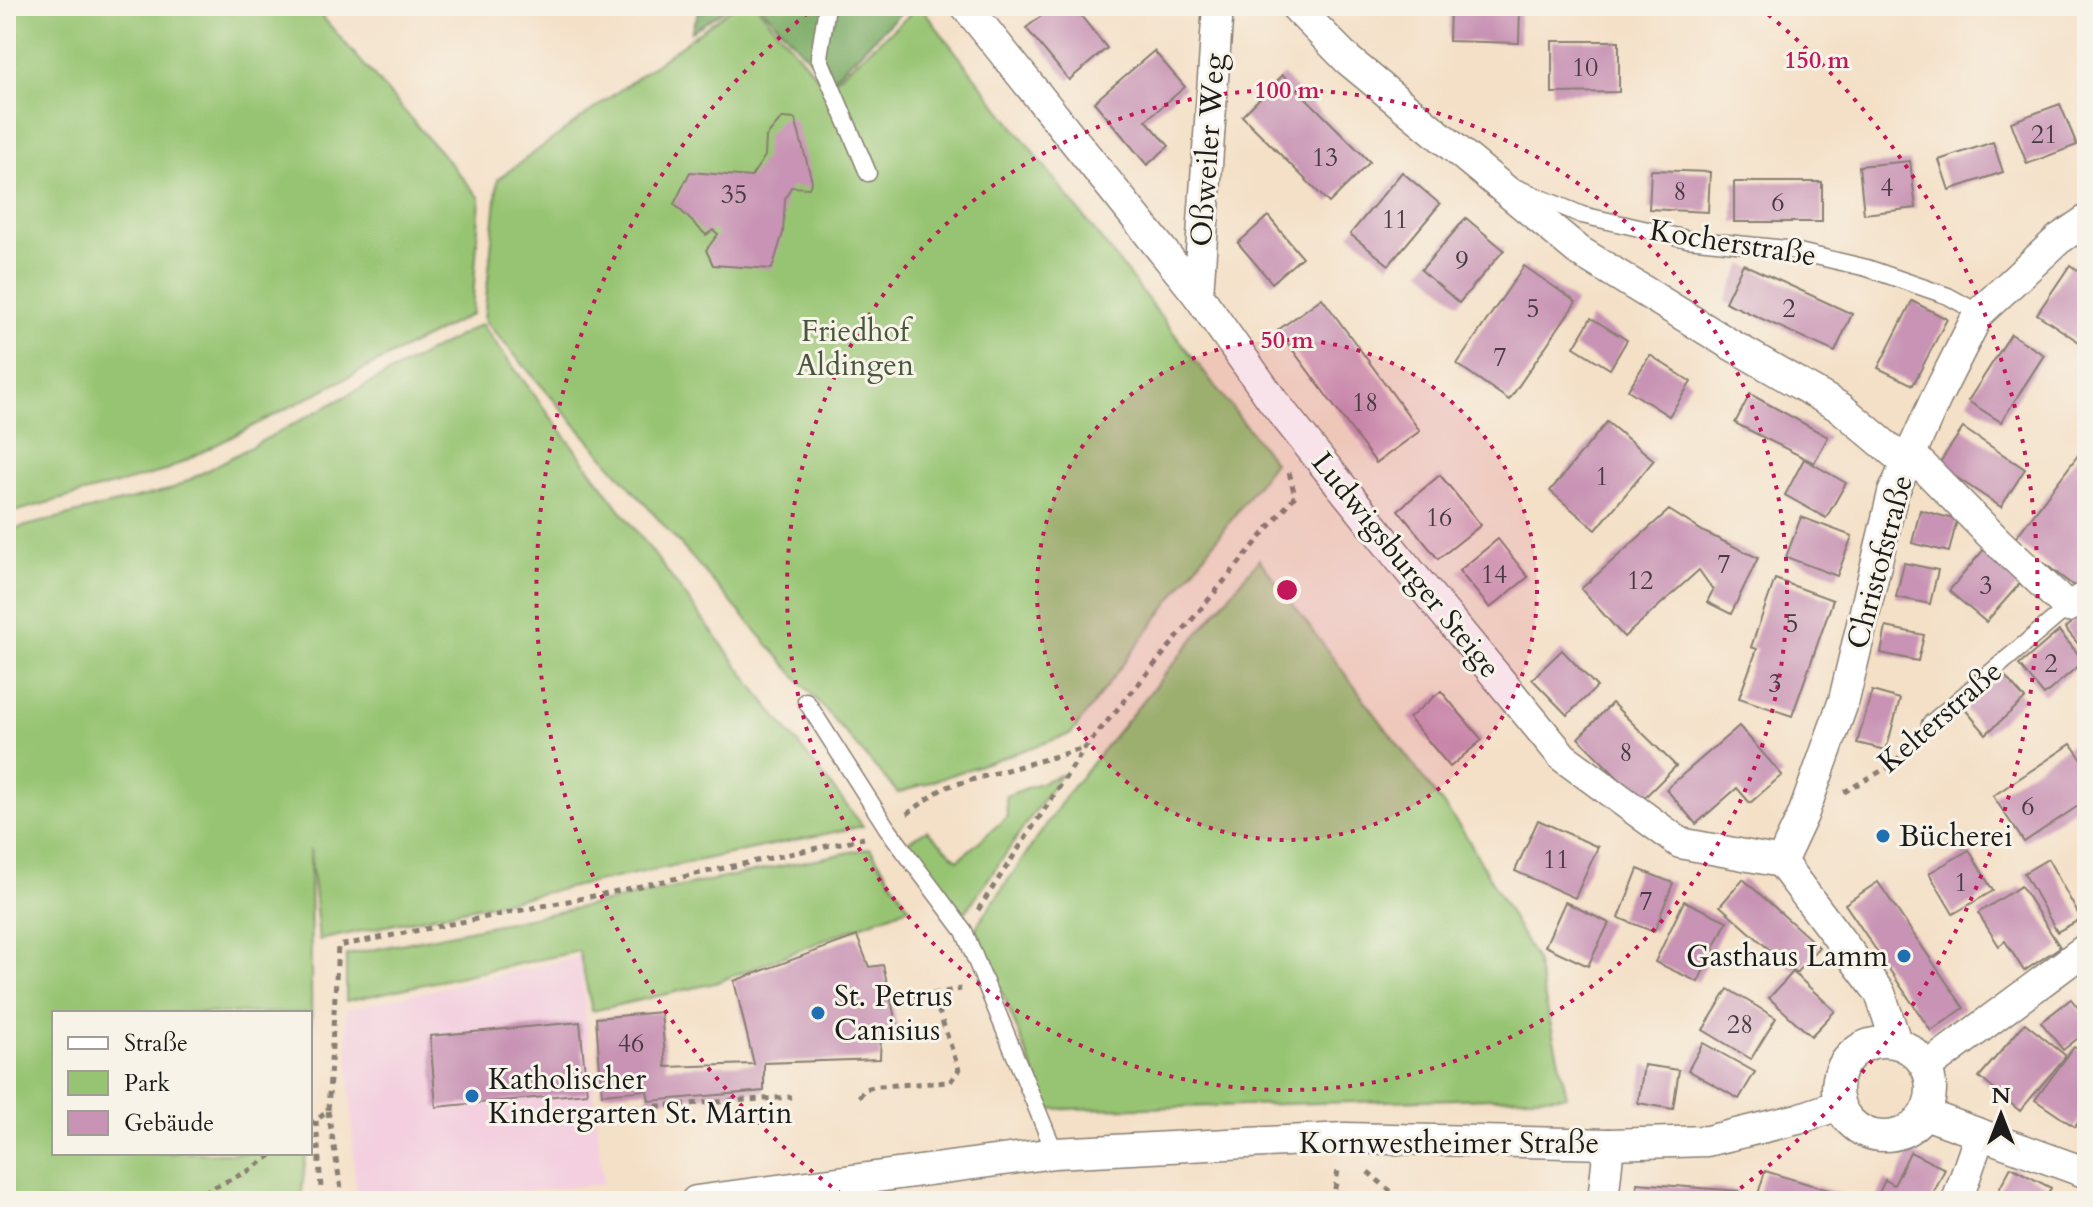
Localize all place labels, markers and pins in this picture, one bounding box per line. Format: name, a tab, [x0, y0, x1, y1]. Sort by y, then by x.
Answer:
centre of rings	[1273, 576, 1301, 604]
place label: Bücherei	[1899, 816, 2013, 857]
marker: Bücherei	[1874, 827, 1892, 845]
place label: Gasthaus Lamm	[1686, 936, 1889, 977]
marker: Gasthaus Lamm	[1895, 947, 1913, 965]
place label: St. Petrus Canisius	[834, 976, 952, 1051]
marker: St. Petrus Canisius	[809, 1004, 827, 1022]
place label: Katholischer Kindergarten St. Martin	[488, 1059, 793, 1134]
marker: Katholischer Kindergarten St. Martin	[463, 1087, 481, 1105]

